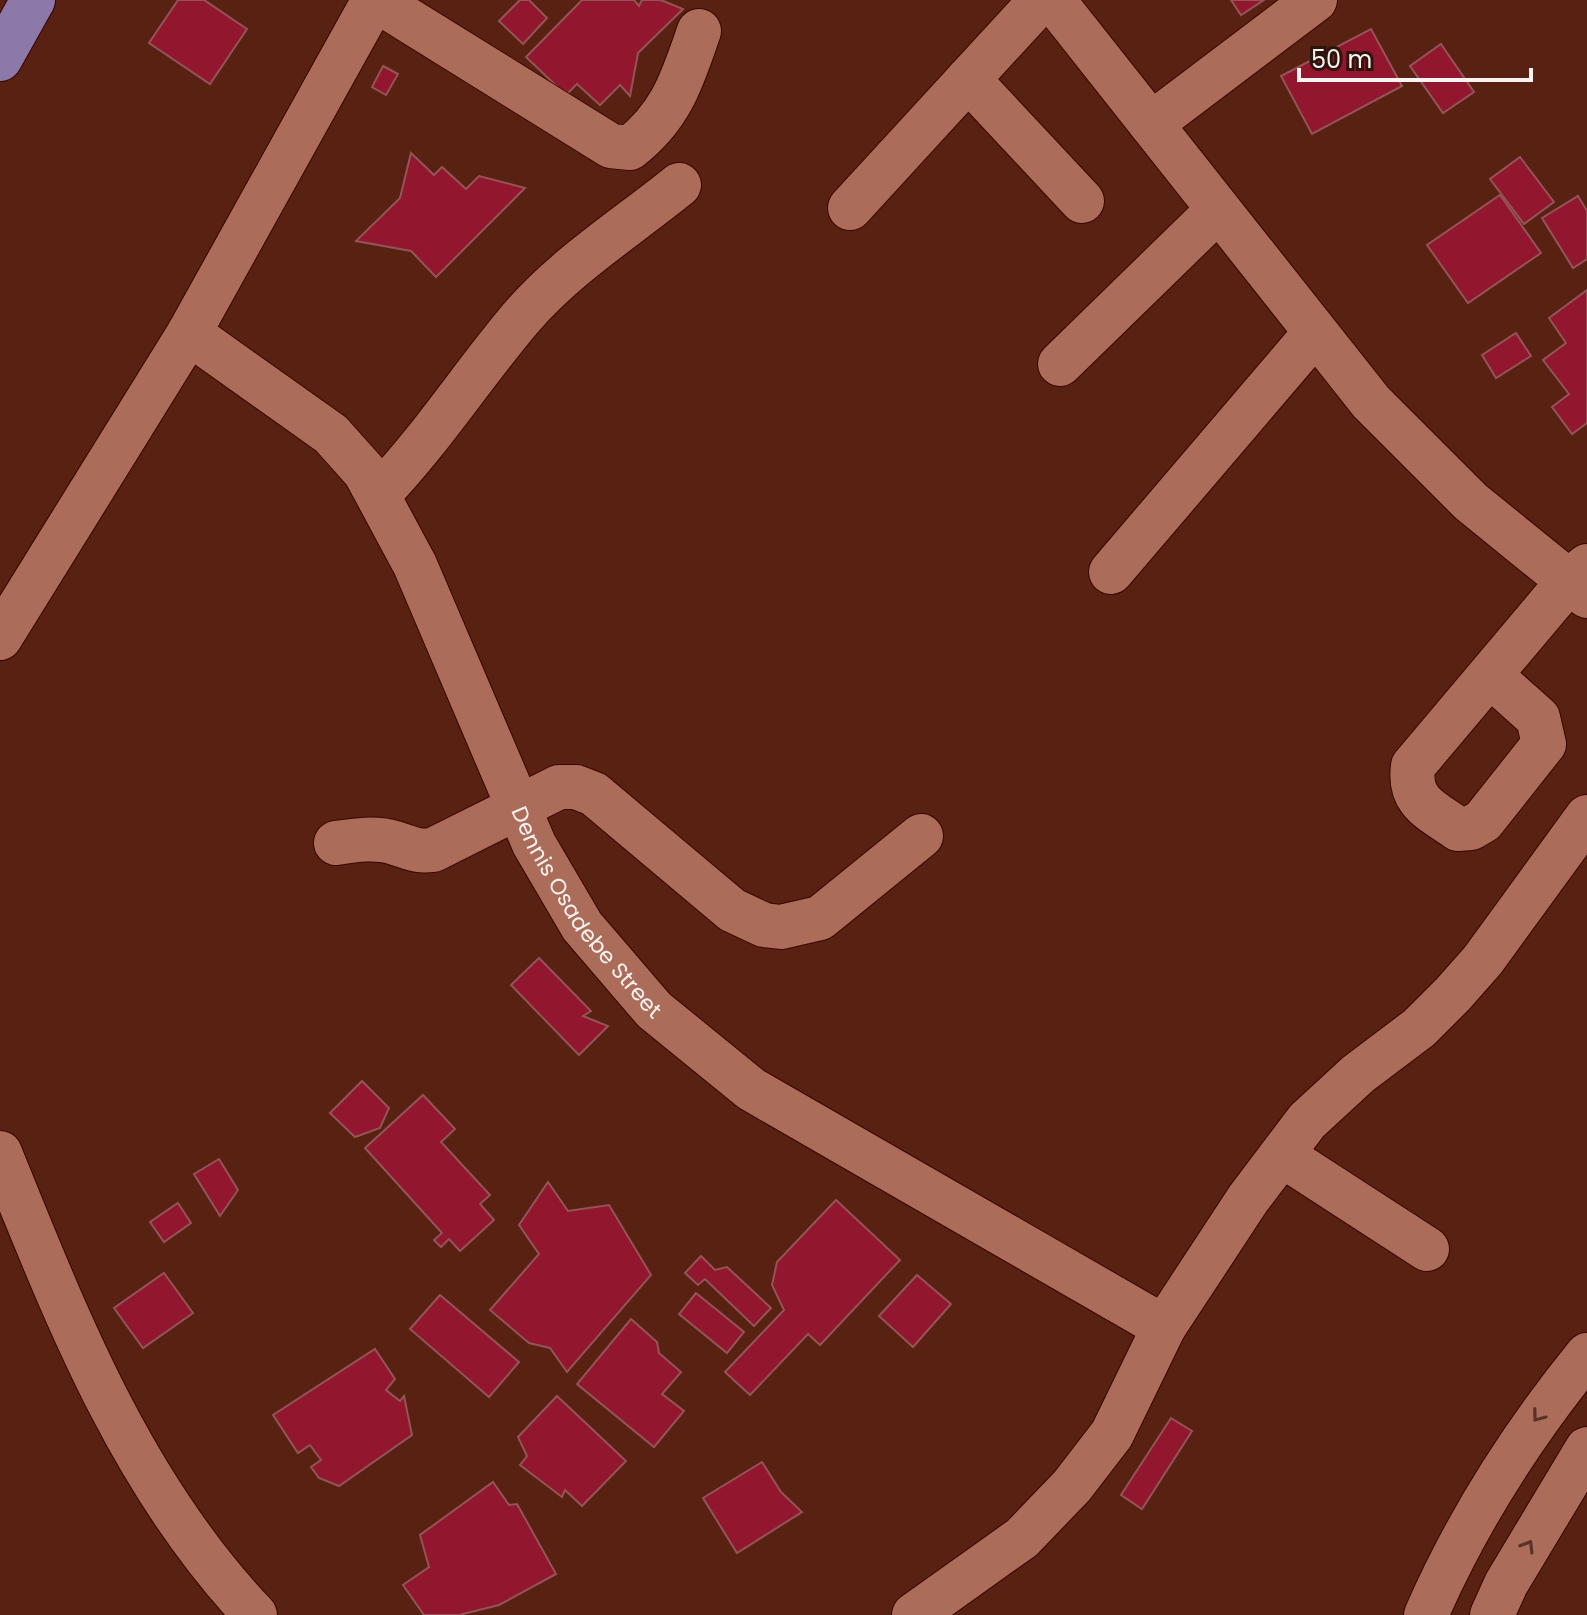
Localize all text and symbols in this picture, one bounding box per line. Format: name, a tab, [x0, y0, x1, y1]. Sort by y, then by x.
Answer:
scale bar	[1299, 32, 1531, 82]
text: 50 m	[1311, 43, 1372, 76]
street label: Dennis Osadebe Street	[504, 802, 668, 1026]
one-way arrow	[1533, 1407, 1548, 1422]
one-way arrow	[1518, 1540, 1534, 1555]

